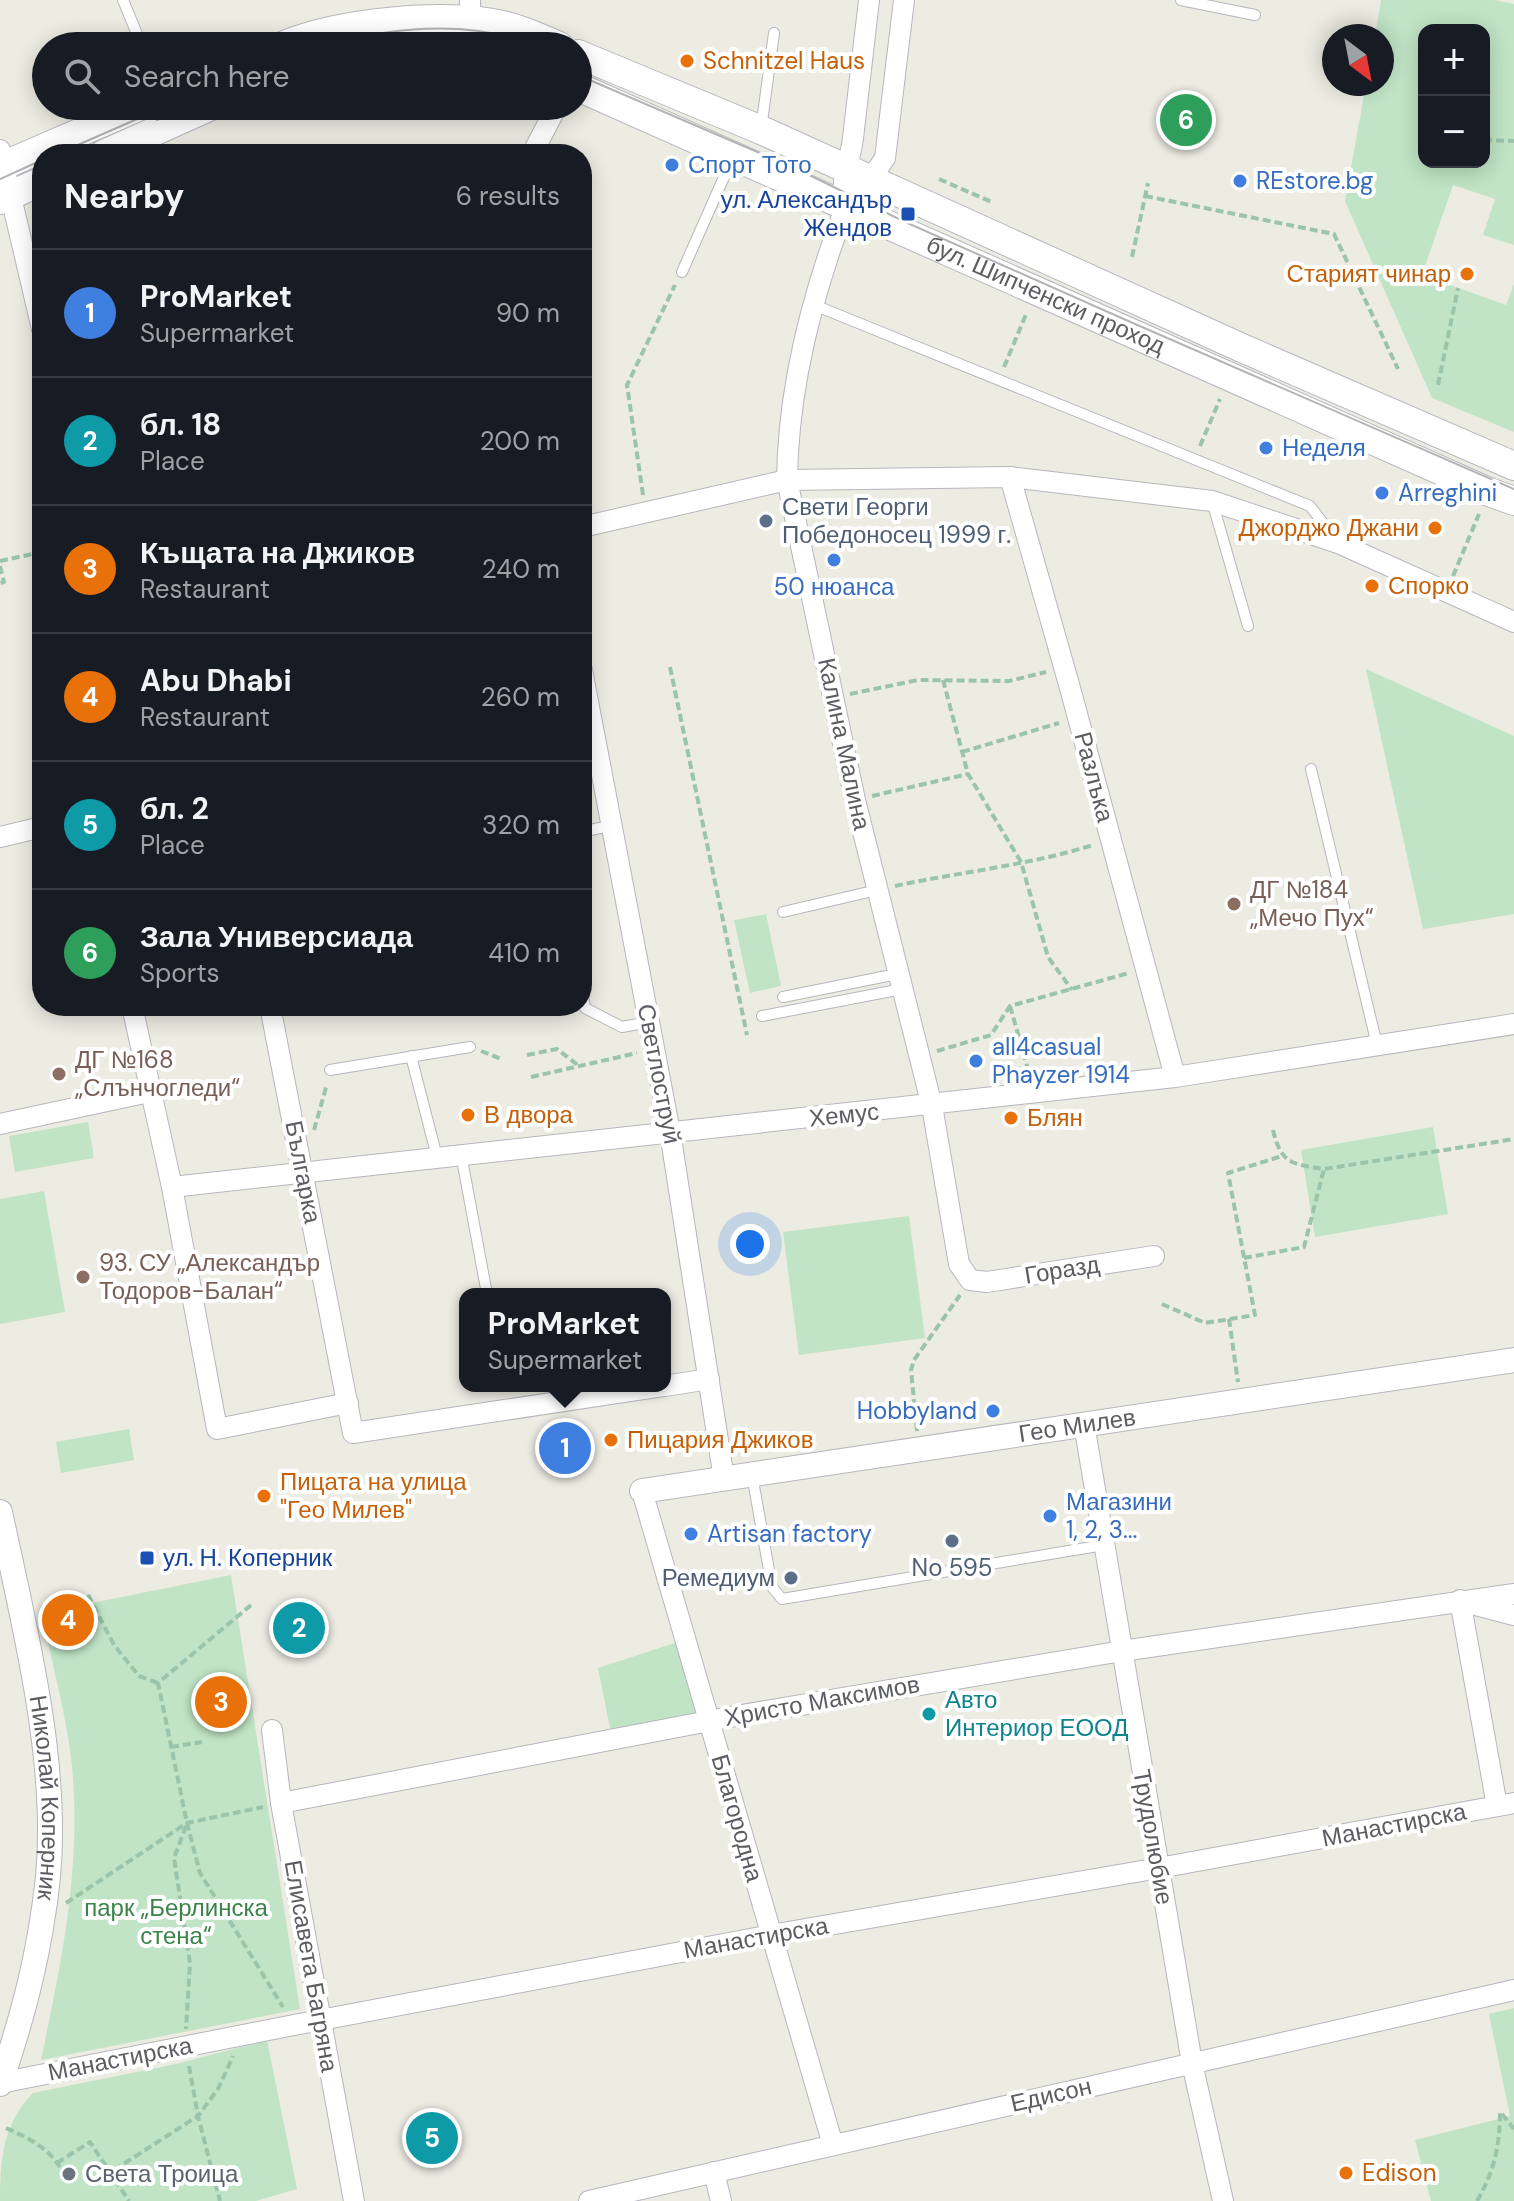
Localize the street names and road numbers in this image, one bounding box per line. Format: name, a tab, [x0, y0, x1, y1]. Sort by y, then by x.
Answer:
street label: бул. Шипченски проход	[922, 229, 1170, 361]
street label: Калина Малина	[811, 655, 878, 834]
street label: Разлъка	[1068, 728, 1122, 826]
street label: Светлоструй	[631, 1001, 688, 1147]
street label: Хемус	[808, 1095, 880, 1134]
street label: Българка	[278, 1118, 329, 1227]
street label: Горазд	[1022, 1248, 1102, 1291]
street label: Гео Милев	[1016, 1401, 1138, 1449]
street label: Христо Максимов	[722, 1668, 922, 1733]
street label: Николай Коперник	[23, 1693, 66, 1903]
street label: Благородна	[705, 1751, 771, 1886]
street label: Трудолюбие	[1126, 1767, 1181, 1907]
street label: Манастирска	[1319, 1795, 1469, 1854]
street label: Елисавета Багряна	[278, 1857, 346, 2075]
street label: Манастирска	[681, 1909, 831, 1965]
street label: Манастирска	[45, 2029, 195, 2088]
street label: Едисон	[1007, 2070, 1094, 2119]

